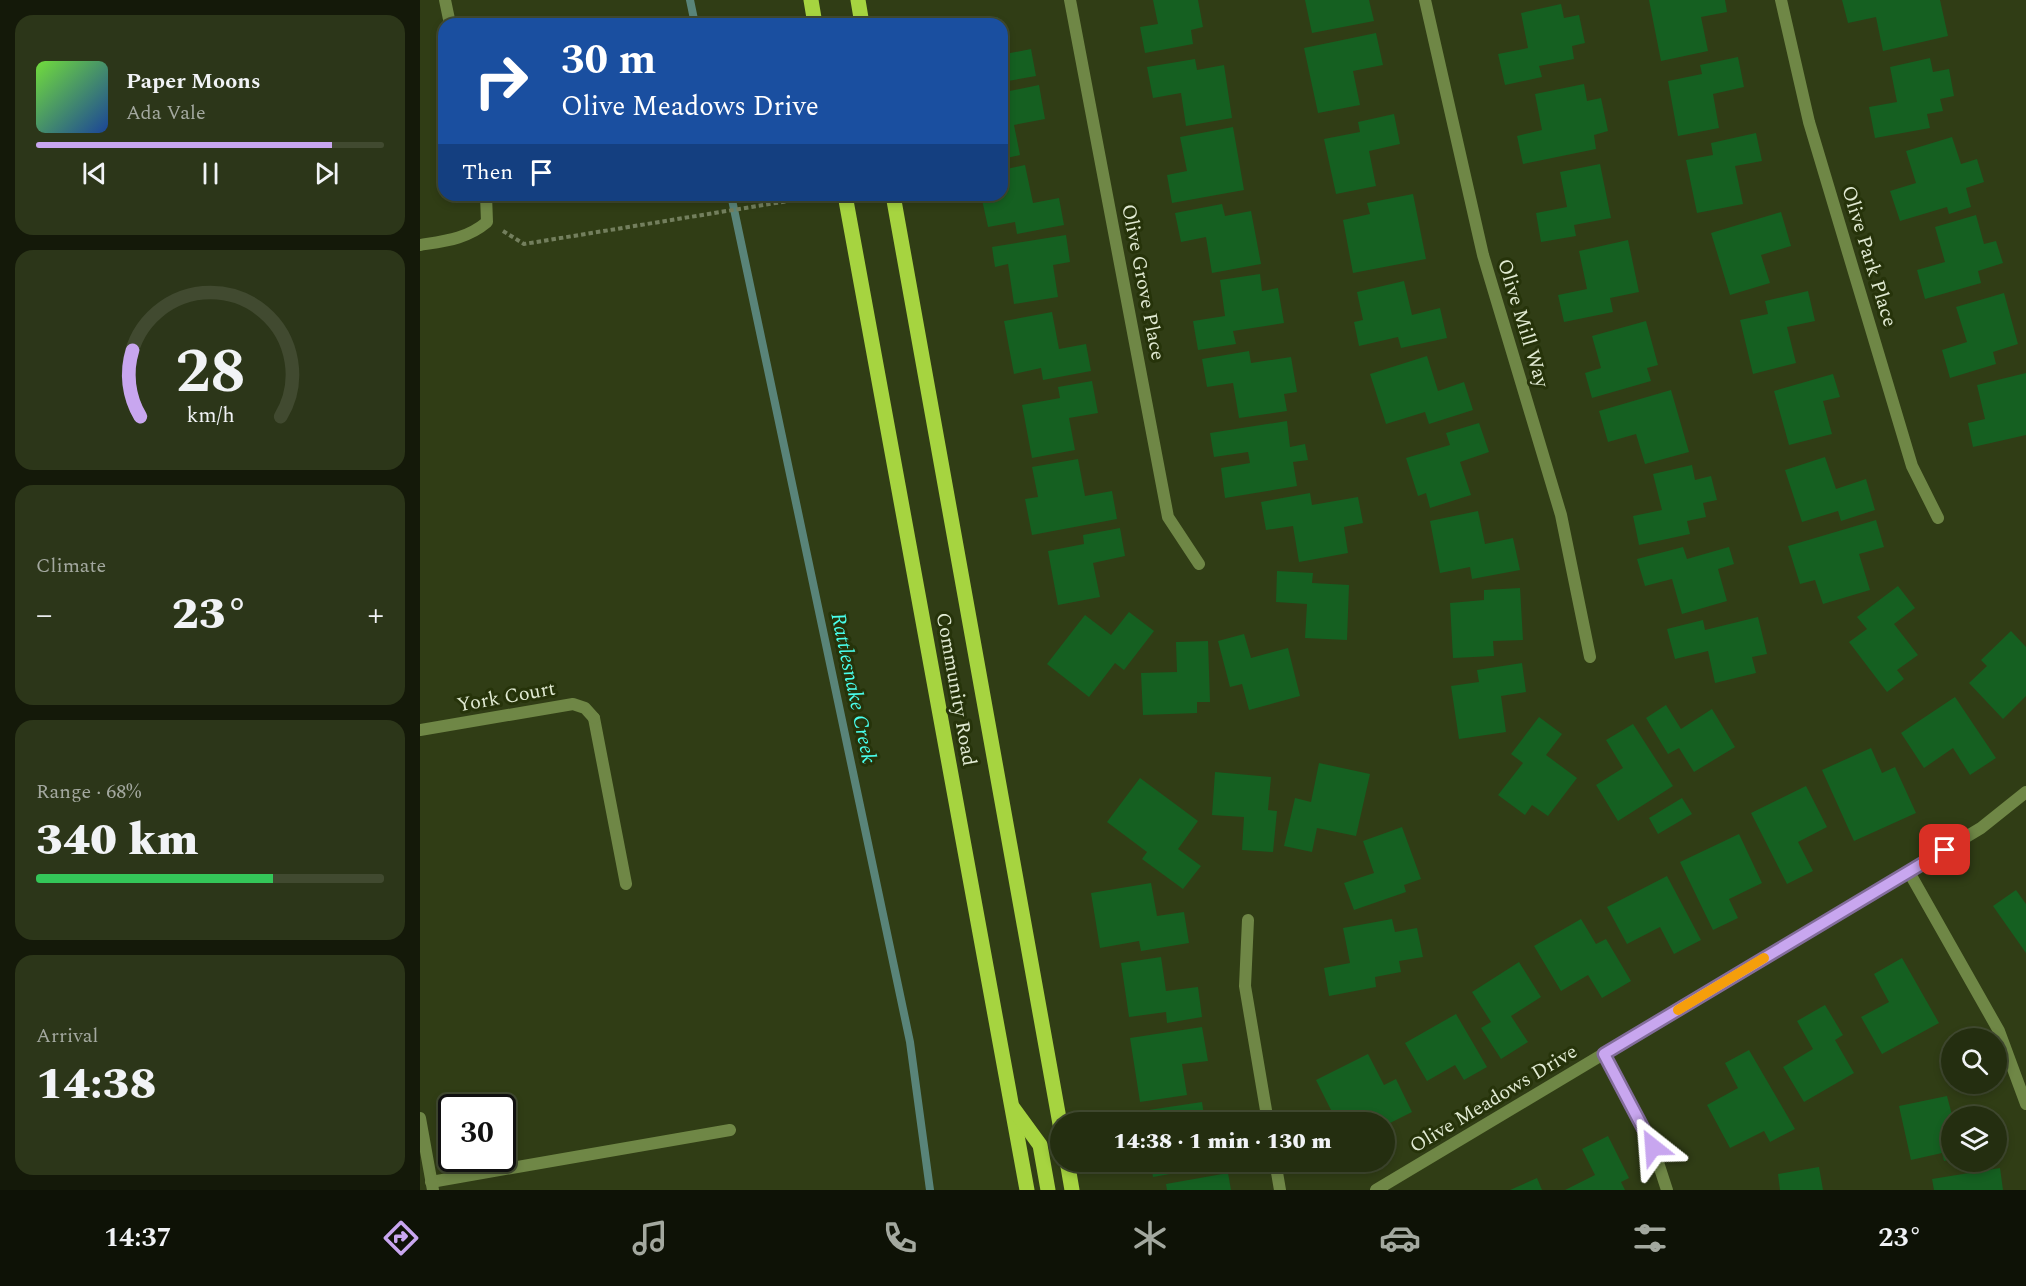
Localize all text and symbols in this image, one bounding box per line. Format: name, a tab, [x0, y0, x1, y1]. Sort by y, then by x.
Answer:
text: 30 m	[561, 29, 656, 92]
icon: right	[462, 42, 540, 120]
text: Paper Moons	[126, 65, 261, 98]
text: Olive Meadows Drive	[561, 86, 819, 128]
text: Ada Vale	[126, 98, 206, 128]
text: Then	[462, 156, 513, 189]
icon: arrive	[525, 156, 558, 189]
icon: previous	[78, 157, 111, 190]
icon: pause	[194, 157, 227, 190]
icon: next	[310, 157, 343, 190]
street label: Olive Park Place	[1833, 182, 1905, 331]
street label: Olive Grove Place	[1113, 201, 1173, 363]
street label: Olive Mill Way	[1489, 255, 1557, 393]
text: 28	[175, 325, 245, 420]
text: km/h	[186, 399, 234, 432]
text: Climate	[36, 551, 106, 581]
text: 23°	[172, 580, 248, 649]
text: −	[36, 590, 53, 640]
text: +	[367, 590, 384, 640]
water label: Rattlesnake Creek	[821, 610, 885, 767]
street label: Community Road	[928, 610, 984, 768]
street label: York Court	[455, 674, 558, 720]
text: Range · 68%	[36, 777, 141, 807]
text: 340 km	[36, 806, 198, 875]
pin	[1919, 824, 1970, 875]
icon: arrive	[1928, 833, 1961, 866]
text: Arrival	[36, 1021, 98, 1051]
map controls	[1941, 1028, 2007, 1172]
button: search	[1941, 1028, 2007, 1094]
street label: Olive Meadows Drive	[1404, 1037, 1583, 1161]
text: 14:38	[36, 1050, 157, 1119]
speed limit sign: 30	[438, 1094, 516, 1172]
button: layers	[1941, 1106, 2007, 1172]
position arrow	[1621, 1115, 1685, 1179]
text: 14:38 · 1 min · 130 m	[1113, 1125, 1332, 1158]
text: 14:37	[104, 1217, 172, 1259]
icon: directions	[380, 1217, 422, 1259]
icon: music	[629, 1217, 671, 1259]
icon: phone	[879, 1217, 921, 1259]
icon: climate	[1129, 1217, 1171, 1259]
icon: car	[1379, 1217, 1421, 1259]
icon: filters	[1629, 1217, 1671, 1259]
text: 23°	[1878, 1217, 1922, 1259]

